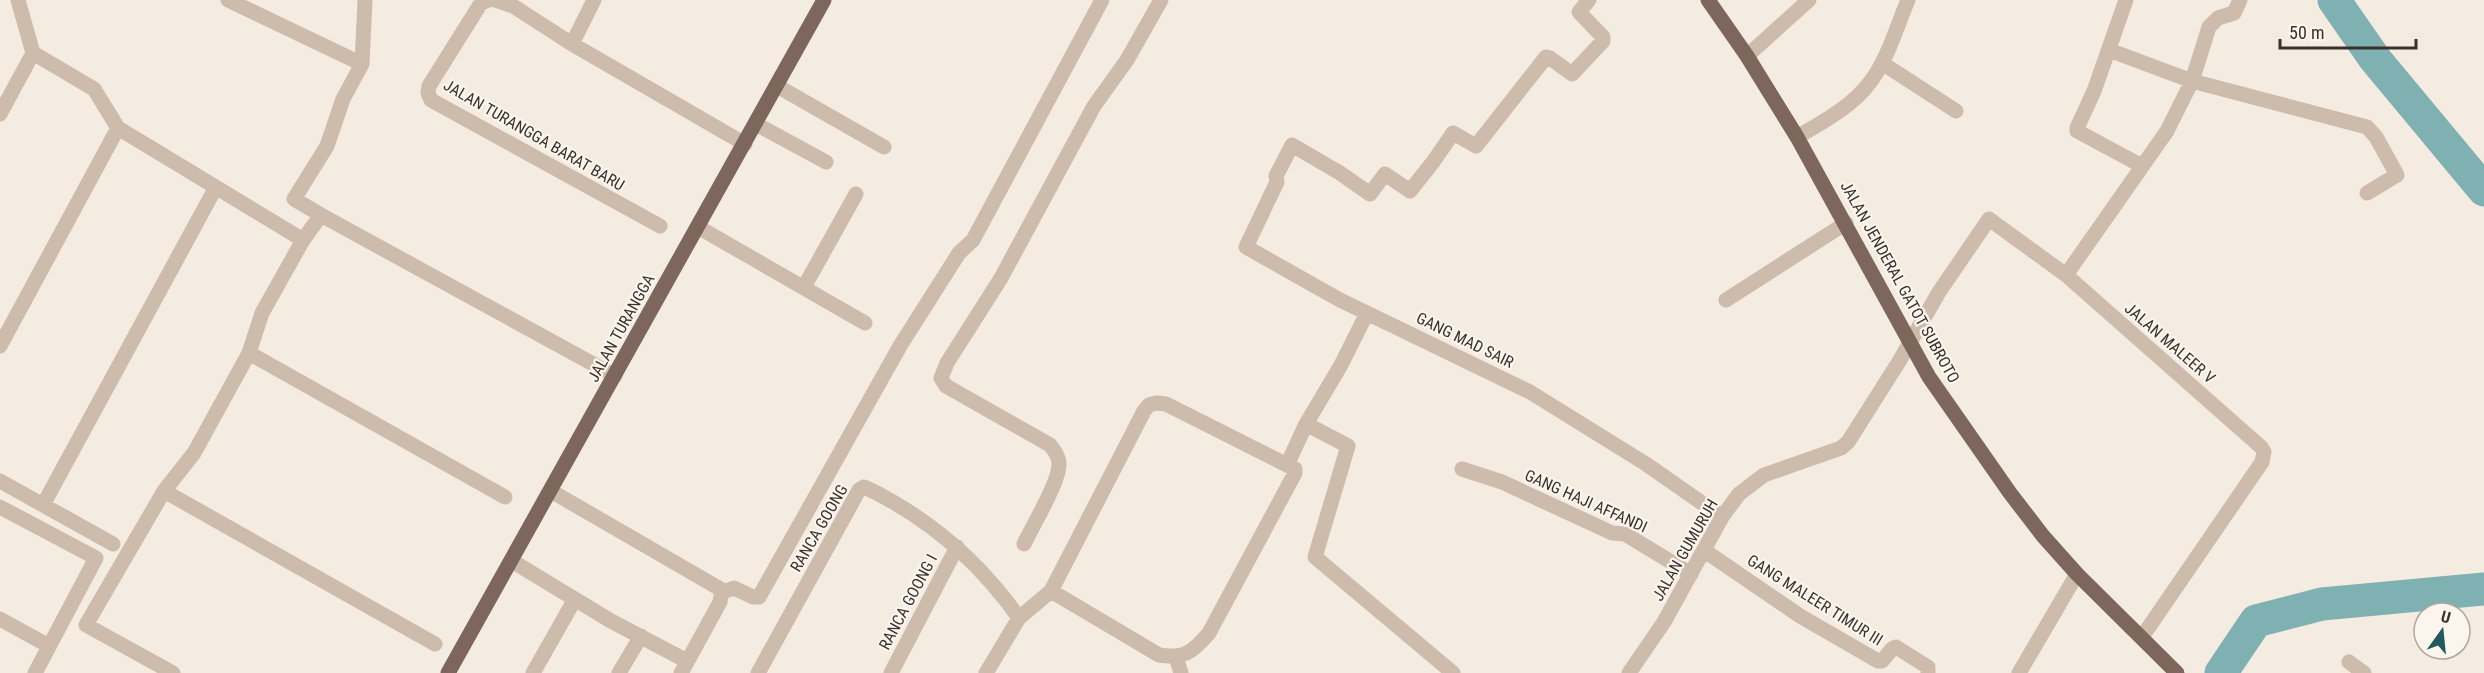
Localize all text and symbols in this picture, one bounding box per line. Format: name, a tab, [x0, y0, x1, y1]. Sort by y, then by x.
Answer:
scale bar	[2280, 12, 2416, 50]
text: 50 m	[2289, 22, 2324, 43]
street label: JALAN TURANGGA BARAT BARU	[440, 75, 628, 195]
street label: JALAN JENDERAL GATOT SUBROTO	[1837, 178, 1963, 386]
street label: JALAN TURANGGA	[584, 271, 658, 385]
street label: JALAN MALEER V	[2121, 299, 2219, 387]
street label: GANG MAD SAIR	[1413, 308, 1517, 372]
street label: GANG HAJI AFFANDI	[1522, 465, 1650, 537]
street label: RANCA GOONG	[786, 481, 852, 575]
street label: JALAN GUMURUH	[1648, 496, 1722, 604]
street label: RANCA GOONG I	[875, 551, 941, 653]
street label: GANG MALEER TIMUR III	[1744, 551, 1886, 649]
north arrow	[2412, 601, 2472, 661]
text: U	[2439, 607, 2453, 627]

